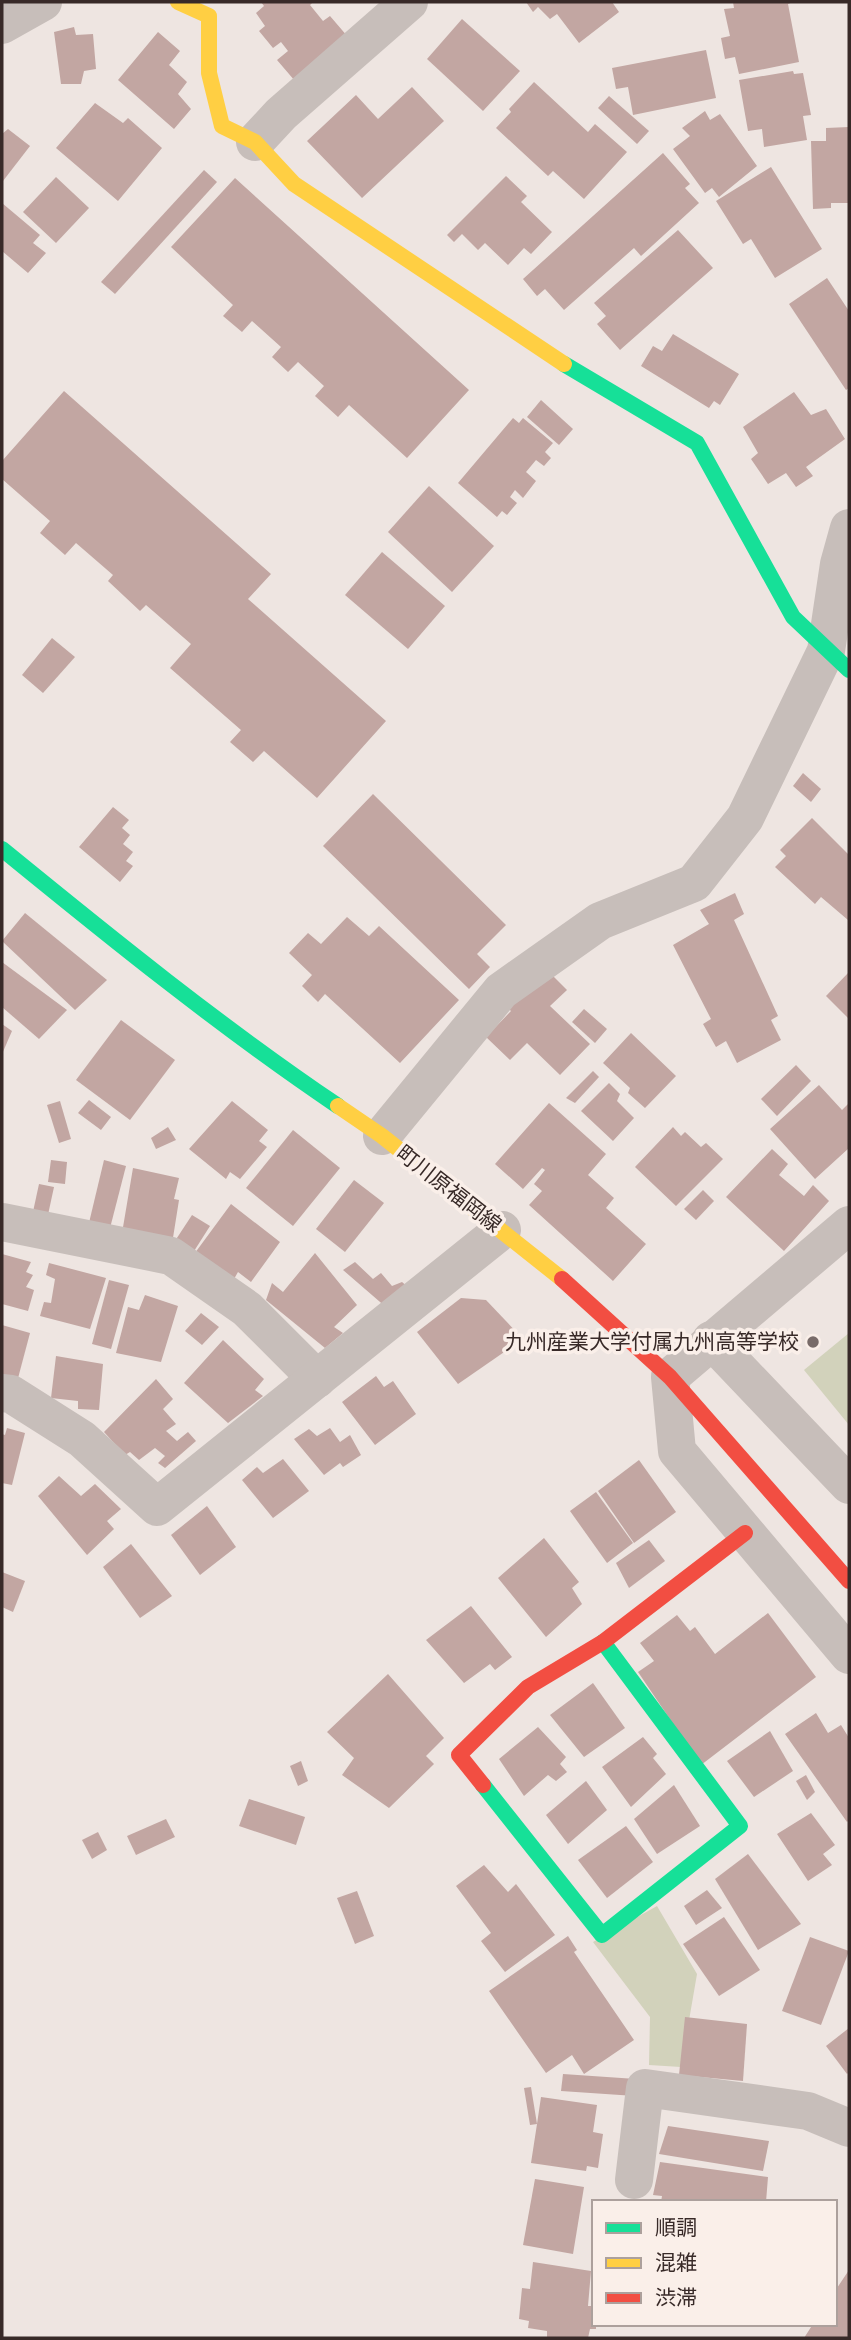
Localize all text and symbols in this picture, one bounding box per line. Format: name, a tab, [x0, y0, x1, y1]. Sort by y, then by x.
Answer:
street label: 町川原福岡線	[391, 1139, 507, 1238]
place label: 九州産業大学付属九州高等学校	[505, 1328, 799, 1355]
marker: 九州産業大学付属九州高等学校	[805, 1334, 821, 1350]
legend	[592, 2200, 837, 2326]
text: 順調	[655, 2214, 697, 2241]
text: 混雑	[655, 2249, 697, 2276]
text: 渋滞	[655, 2284, 697, 2311]

